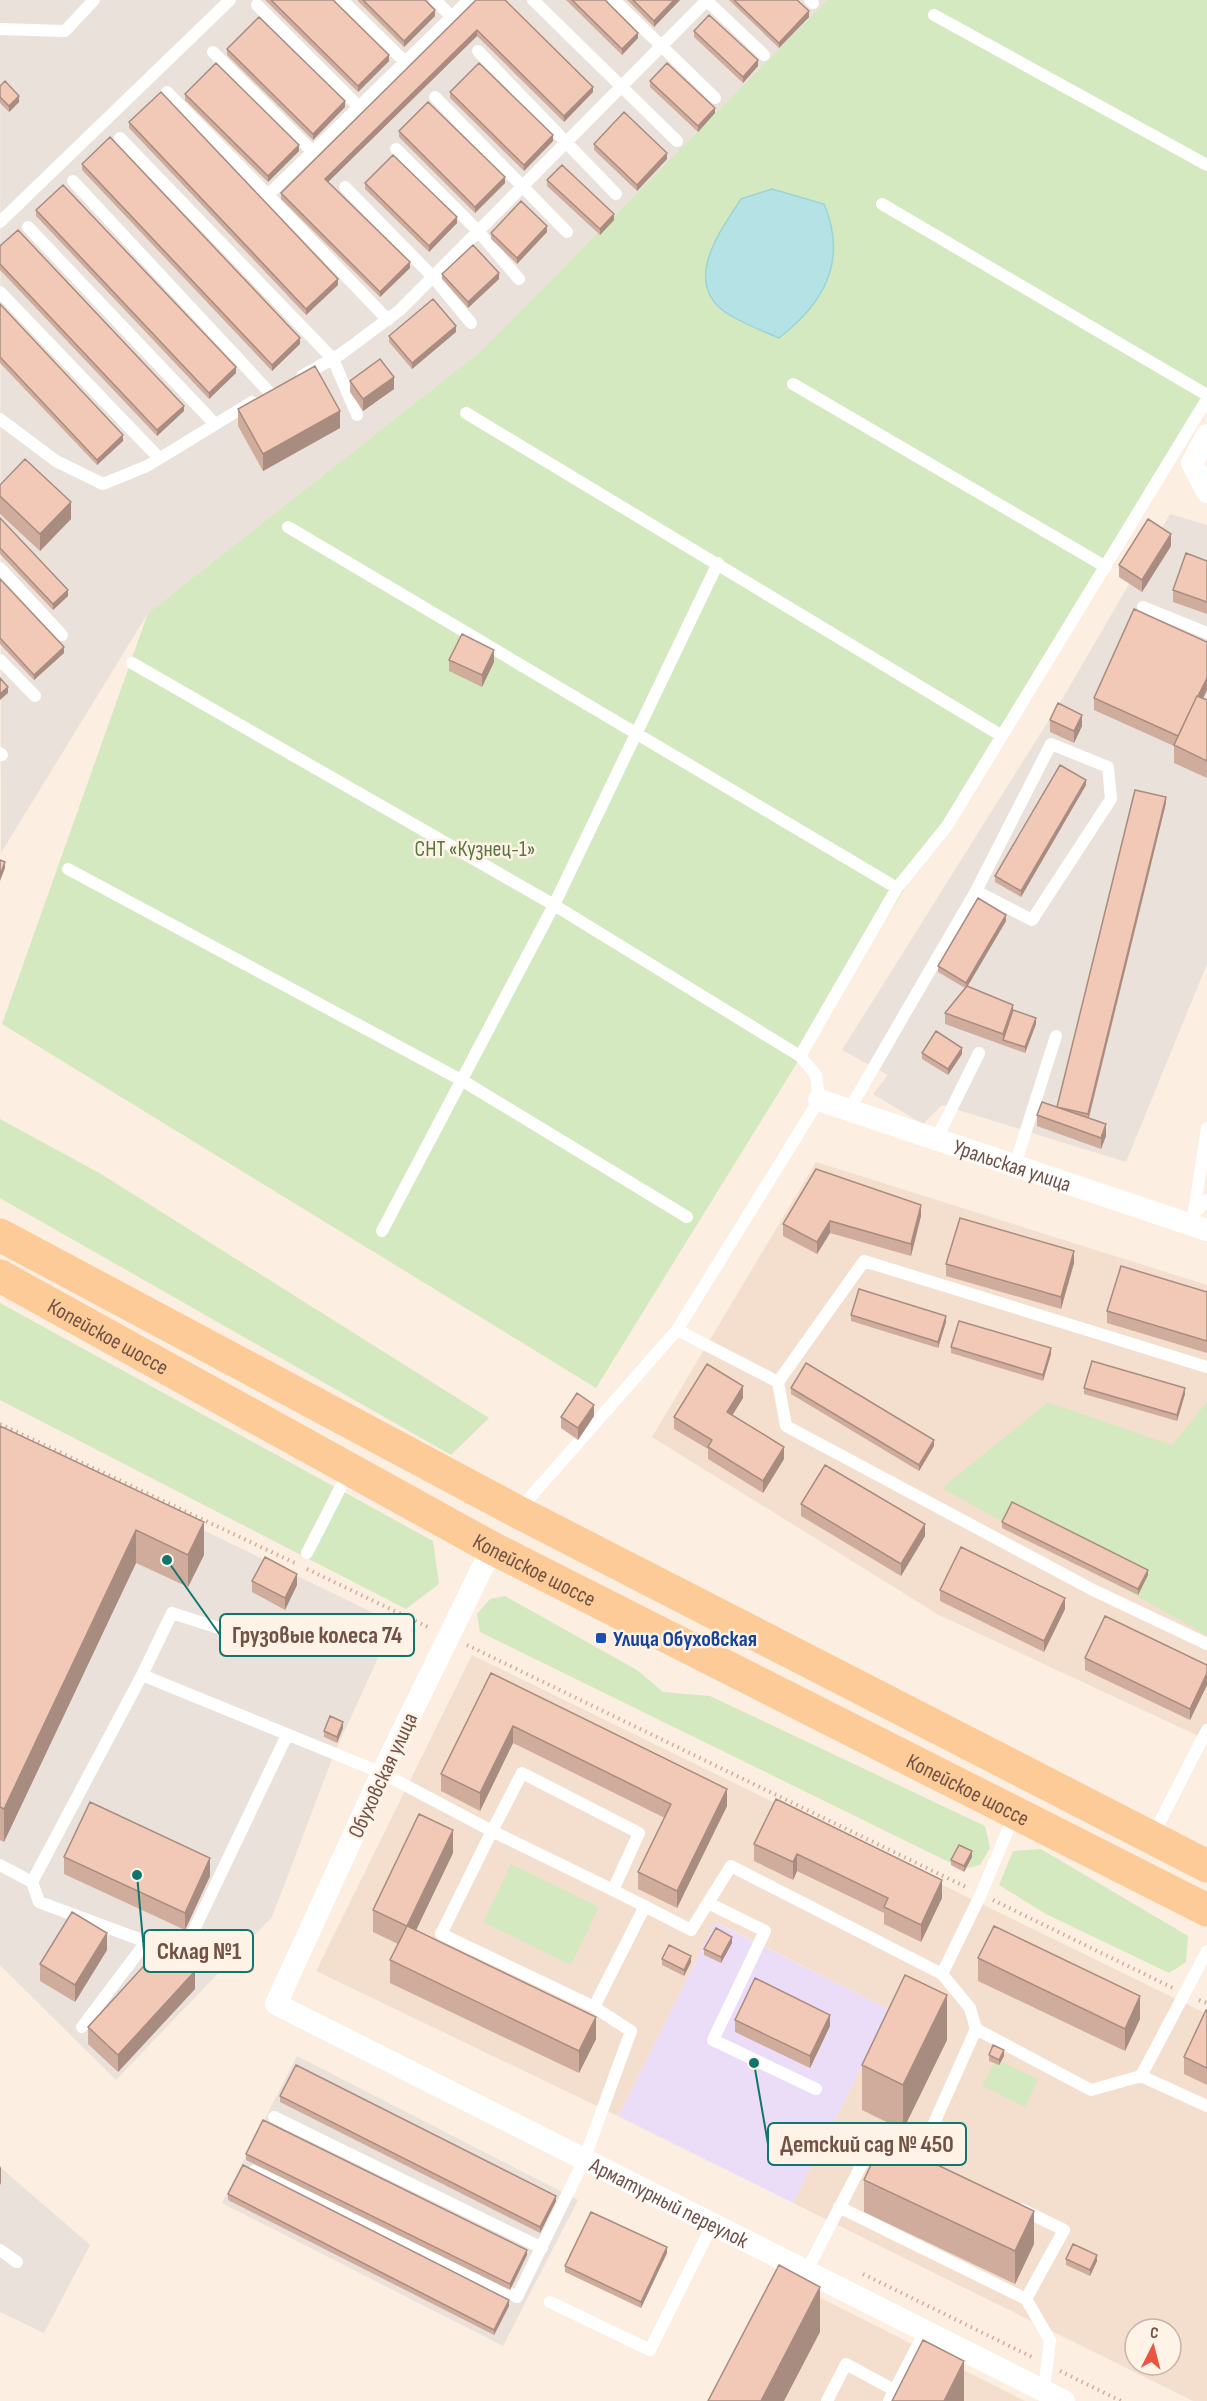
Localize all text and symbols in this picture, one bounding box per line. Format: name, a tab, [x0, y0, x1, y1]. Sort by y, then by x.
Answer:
park label: СНТ «Кузнец-1»	[415, 836, 535, 863]
street label: Уральская улица	[950, 1134, 1074, 1199]
street label: Копейское шоссе	[43, 1293, 173, 1382]
street label: Копейское шоссе	[468, 1528, 600, 1613]
callout: Грузовые колеса 74	[220, 1614, 414, 1656]
text: Грузовые колеса 74	[232, 1621, 402, 1650]
place label: Улица Обуховская	[613, 1626, 757, 1653]
marker: Улица Обуховская	[594, 1631, 608, 1645]
street label: Обуховская улица	[343, 1709, 424, 1843]
street label: Копейское шоссе	[902, 1748, 1033, 1833]
callout: Склад №1	[144, 1930, 253, 1972]
text: Склад №1	[157, 1937, 242, 1966]
callout: Детский сад № 450	[768, 2123, 966, 2165]
text: Детский сад № 450	[780, 2130, 954, 2159]
street label: Арматурный переулок	[584, 2152, 753, 2255]
north arrow	[1123, 2317, 1183, 2377]
text: С	[1149, 2324, 1159, 2343]

